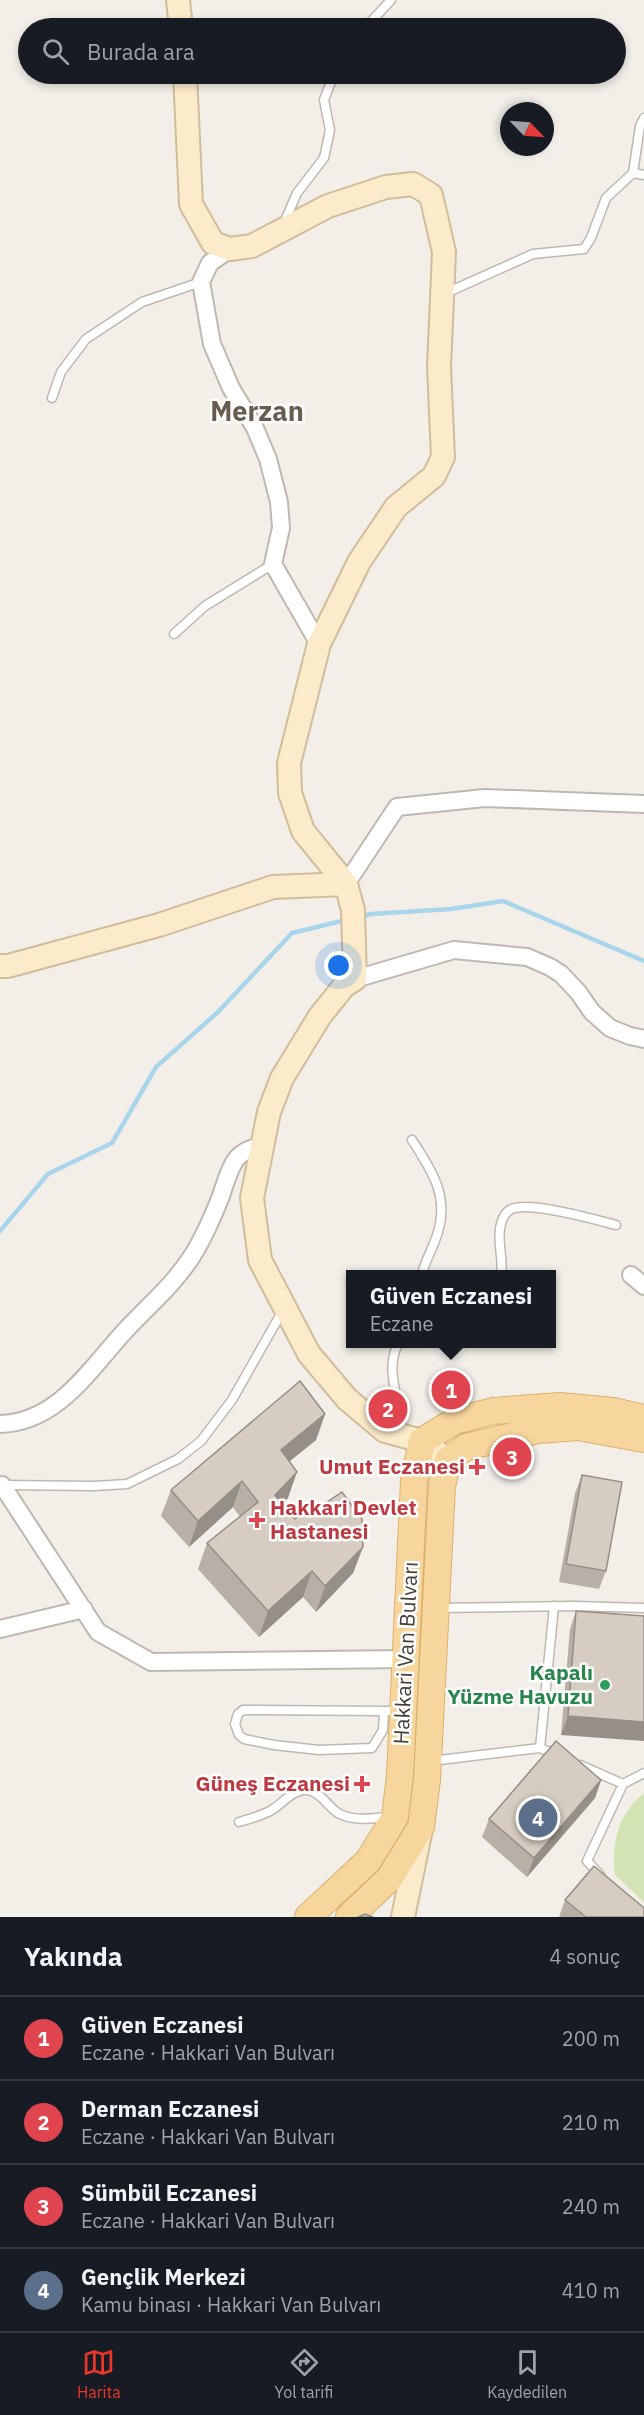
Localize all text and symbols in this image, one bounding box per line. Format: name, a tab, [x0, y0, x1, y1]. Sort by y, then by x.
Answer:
search box	[18, 18, 626, 84]
icon: search	[39, 35, 72, 68]
text: Burada ara	[87, 37, 195, 66]
north arrow	[500, 102, 554, 156]
district label: Merzan	[210, 393, 304, 428]
your location	[324, 951, 353, 980]
popup	[346, 1270, 556, 1348]
text: Güven Eczanesi	[370, 1281, 532, 1310]
text: Eczane	[370, 1310, 434, 1337]
pin: 1	[432, 1368, 470, 1412]
pin: 2	[368, 1386, 408, 1432]
pin: 3	[492, 1434, 532, 1480]
place label: Umut Eczanesi	[319, 1452, 465, 1480]
marker: Umut Eczanesi	[470, 1460, 484, 1474]
place label: Hakkari Devlet Hastanesi	[270, 1493, 417, 1545]
marker: Hakkari Devlet Hastanesi	[248, 1511, 266, 1529]
street label: Hakkari Van Bulvarı	[386, 1561, 424, 1745]
place label: Kapalı Yüzme Havuzu	[447, 1658, 593, 1710]
marker: Kapalı Yüzme Havuzu	[598, 1678, 612, 1692]
place label: Güneş Eczanesi	[195, 1769, 350, 1797]
marker: Güneş Eczanesi	[355, 1777, 369, 1791]
pin: 4	[518, 1796, 558, 1840]
text: Yakında	[24, 1939, 123, 1973]
text: 4 sonuç	[550, 1943, 620, 1970]
text: Güven Eczanesi	[81, 2010, 244, 2039]
text: 1	[38, 2025, 50, 2052]
text: 200 m	[562, 2025, 620, 2052]
text: Eczane · Hakkari Van Bulvarı	[81, 2039, 335, 2066]
text: Derman Eczanesi	[81, 2094, 259, 2123]
text: 2	[38, 2109, 50, 2136]
text: 210 m	[562, 2109, 620, 2136]
text: Eczane · Hakkari Van Bulvarı	[81, 2123, 335, 2150]
text: Sümbül Eczanesi	[81, 2178, 257, 2207]
text: 3	[38, 2193, 50, 2220]
text: 240 m	[562, 2193, 620, 2220]
text: Eczane · Hakkari Van Bulvarı	[81, 2207, 335, 2234]
text: Gençlik Merkezi	[81, 2262, 246, 2291]
text: 4	[38, 2277, 50, 2304]
text: 410 m	[562, 2277, 620, 2304]
text: Kamu binası · Hakkari Van Bulvarı	[81, 2291, 381, 2318]
tab: Harita	[77, 2346, 121, 2402]
tab: Yol tarifi	[275, 2346, 333, 2402]
tab: Kaydedilen	[487, 2346, 567, 2402]

